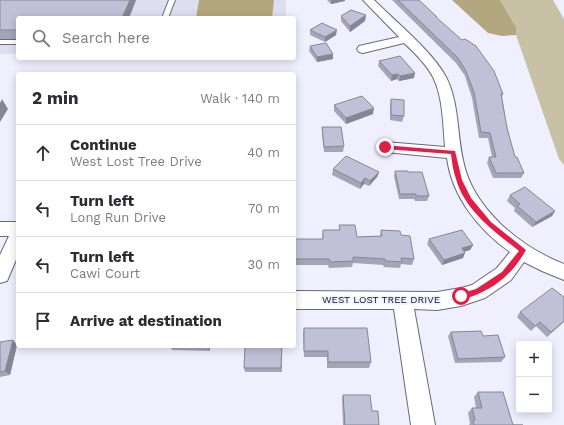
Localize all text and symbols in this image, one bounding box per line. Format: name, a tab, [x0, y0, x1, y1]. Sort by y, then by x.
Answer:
search box	[16, 16, 296, 60]
icon: search	[30, 27, 52, 49]
text: Search here	[62, 29, 150, 47]
text: 2 min	[32, 88, 78, 108]
text: Walk · 140 m	[200, 91, 280, 106]
text: Continue	[70, 136, 137, 154]
route end	[376, 138, 394, 156]
icon: ahead	[32, 142, 54, 164]
text: 40 m	[247, 145, 280, 160]
text: West Lost Tree Drive	[70, 154, 202, 169]
text: Turn left	[70, 192, 134, 210]
icon: left	[32, 198, 54, 220]
text: 70 m	[248, 201, 280, 216]
text: Long Run Drive	[70, 210, 166, 225]
text: Turn left	[70, 248, 134, 266]
icon: left	[32, 254, 54, 276]
text: 30 m	[248, 257, 280, 272]
text: Cawi Court	[70, 266, 140, 281]
route start	[452, 287, 470, 305]
street label: WEST LOST TREE DRIVE	[322, 294, 440, 305]
icon: arrive	[32, 310, 54, 332]
text: Arrive at destination	[70, 312, 222, 330]
map controls	[516, 341, 552, 413]
button: +	[516, 341, 552, 377]
button: −	[516, 377, 552, 413]

